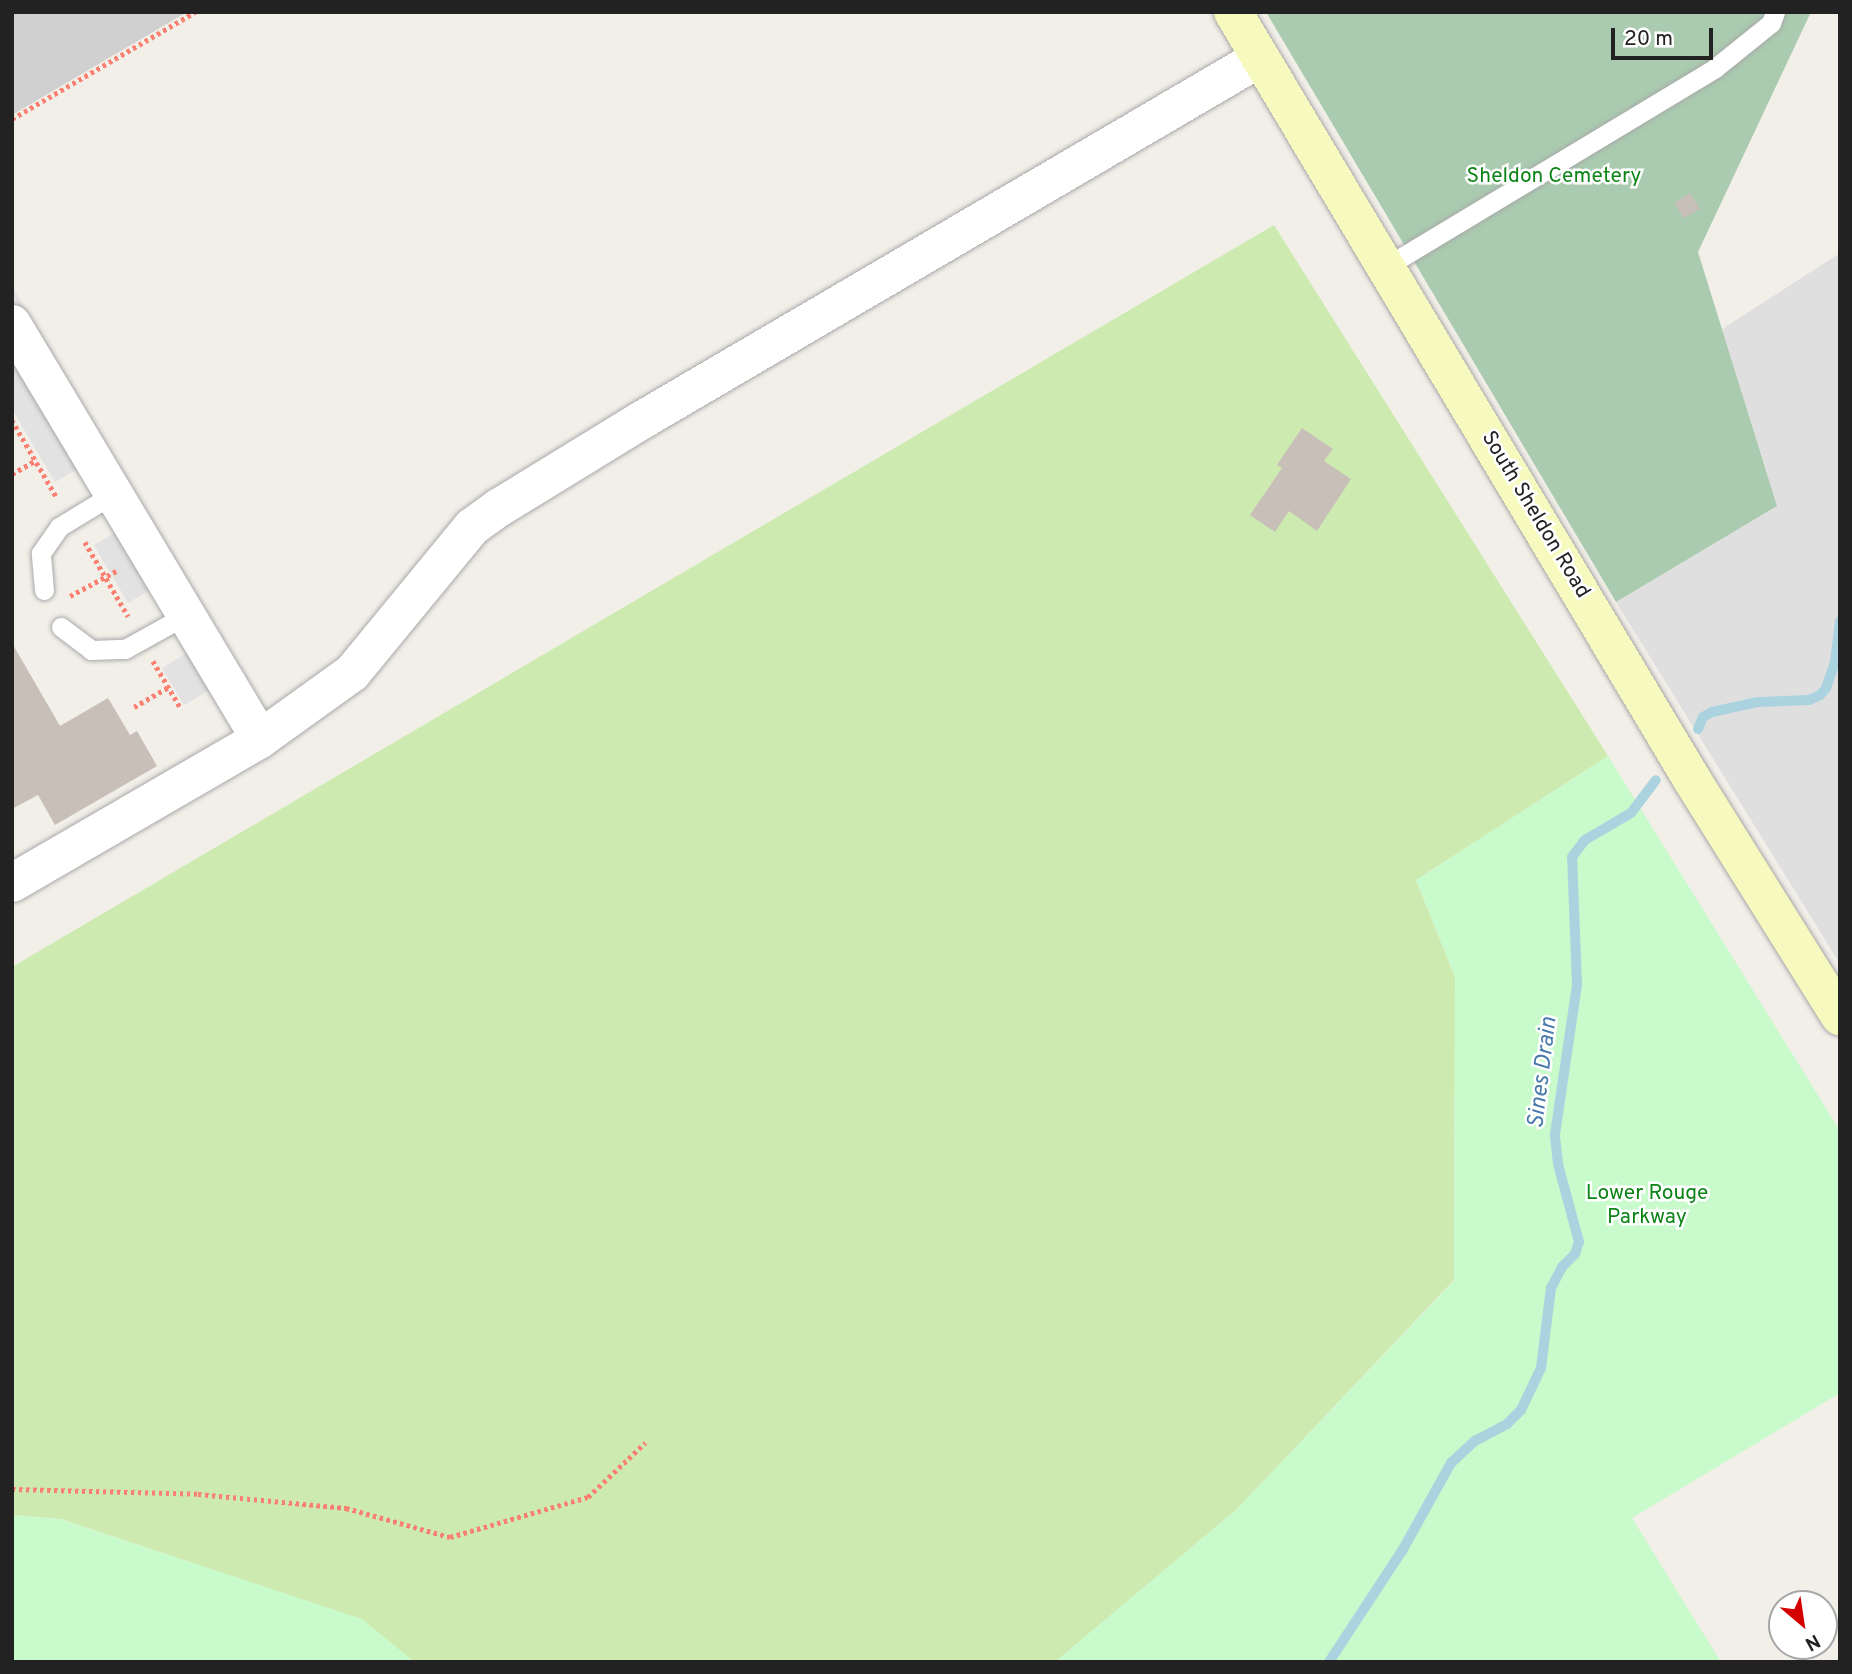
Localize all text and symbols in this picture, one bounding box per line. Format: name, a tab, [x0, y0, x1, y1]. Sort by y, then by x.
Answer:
scale bar	[1614, 14, 1716, 58]
text: 20 m	[1624, 26, 1673, 53]
park label: Sheldon Cemetery	[1467, 164, 1641, 190]
street label: South Sheldon Road	[1475, 427, 1595, 603]
water label: Sines Drain	[1523, 1016, 1565, 1130]
park label: Lower Rouge Parkway	[1586, 1181, 1708, 1231]
north arrow	[1768, 1590, 1838, 1660]
text: N	[1800, 1628, 1824, 1655]

